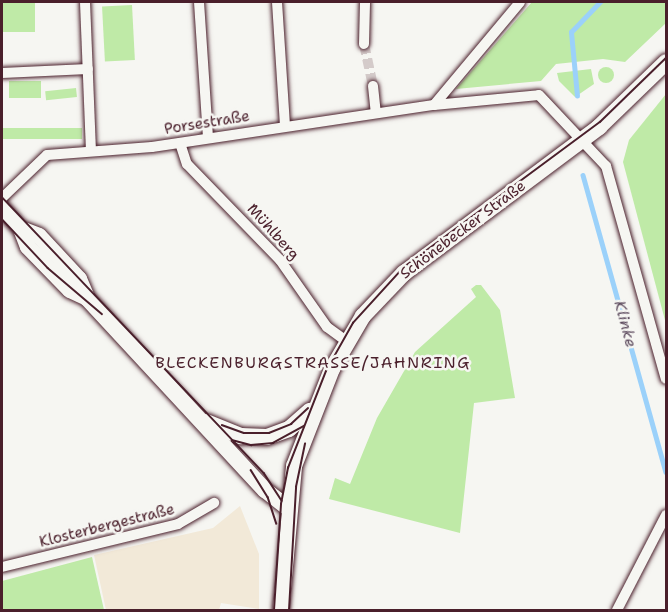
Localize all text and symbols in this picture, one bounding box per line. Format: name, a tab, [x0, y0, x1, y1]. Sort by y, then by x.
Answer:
street label: Porsestraße	[163, 107, 251, 139]
street label: Schönebecker Straße	[397, 177, 529, 283]
street label: Mühlberg	[243, 200, 303, 264]
water label: Klinke	[610, 298, 640, 350]
district label: BLECKENBURGSTRASSE/JAHNRING	[155, 353, 471, 373]
street label: Klosterbergestraße	[38, 500, 176, 552]

